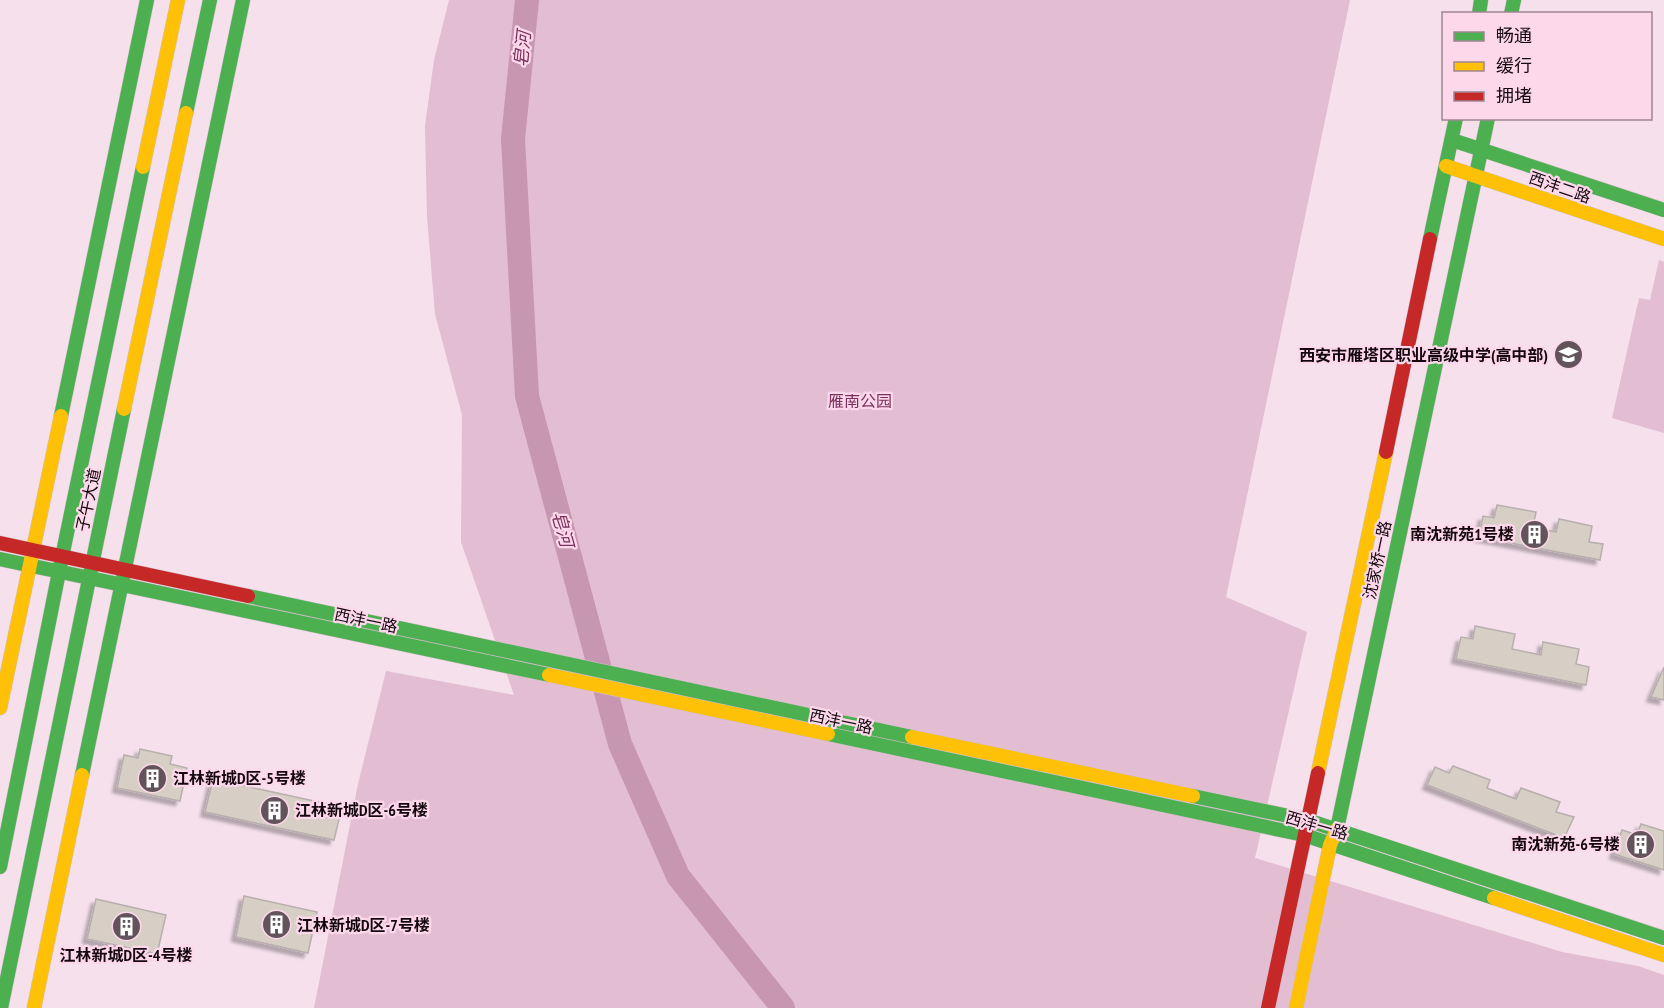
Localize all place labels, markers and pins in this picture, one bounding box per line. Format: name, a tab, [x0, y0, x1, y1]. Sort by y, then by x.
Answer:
school or university icon: 西安市雁塔区职业高级中学(高中部)	[1553, 339, 1585, 371]
place label: 西安市雁塔区职业高级中学(高中部)	[1299, 345, 1548, 365]
building icon: 南沈新苑1号楼	[1519, 518, 1551, 550]
place label: 南沈新苑1号楼	[1410, 524, 1514, 544]
building icon: 江林新城D区-5号楼	[136, 762, 168, 794]
place label: 江林新城D区-5号楼	[173, 768, 306, 788]
building icon: 江林新城D区-6号楼	[258, 794, 290, 826]
place label: 江林新城D区-6号楼	[295, 800, 428, 820]
building icon: 南沈新苑-6号楼	[1625, 828, 1657, 860]
place label: 南沈新苑-6号楼	[1512, 834, 1620, 854]
building icon: 江林新城D区-7号楼	[260, 909, 292, 941]
building icon: 江林新城D区-4号楼	[110, 911, 142, 943]
place label: 江林新城D区-7号楼	[297, 915, 430, 935]
place label: 江林新城D区-4号楼	[60, 945, 192, 965]

